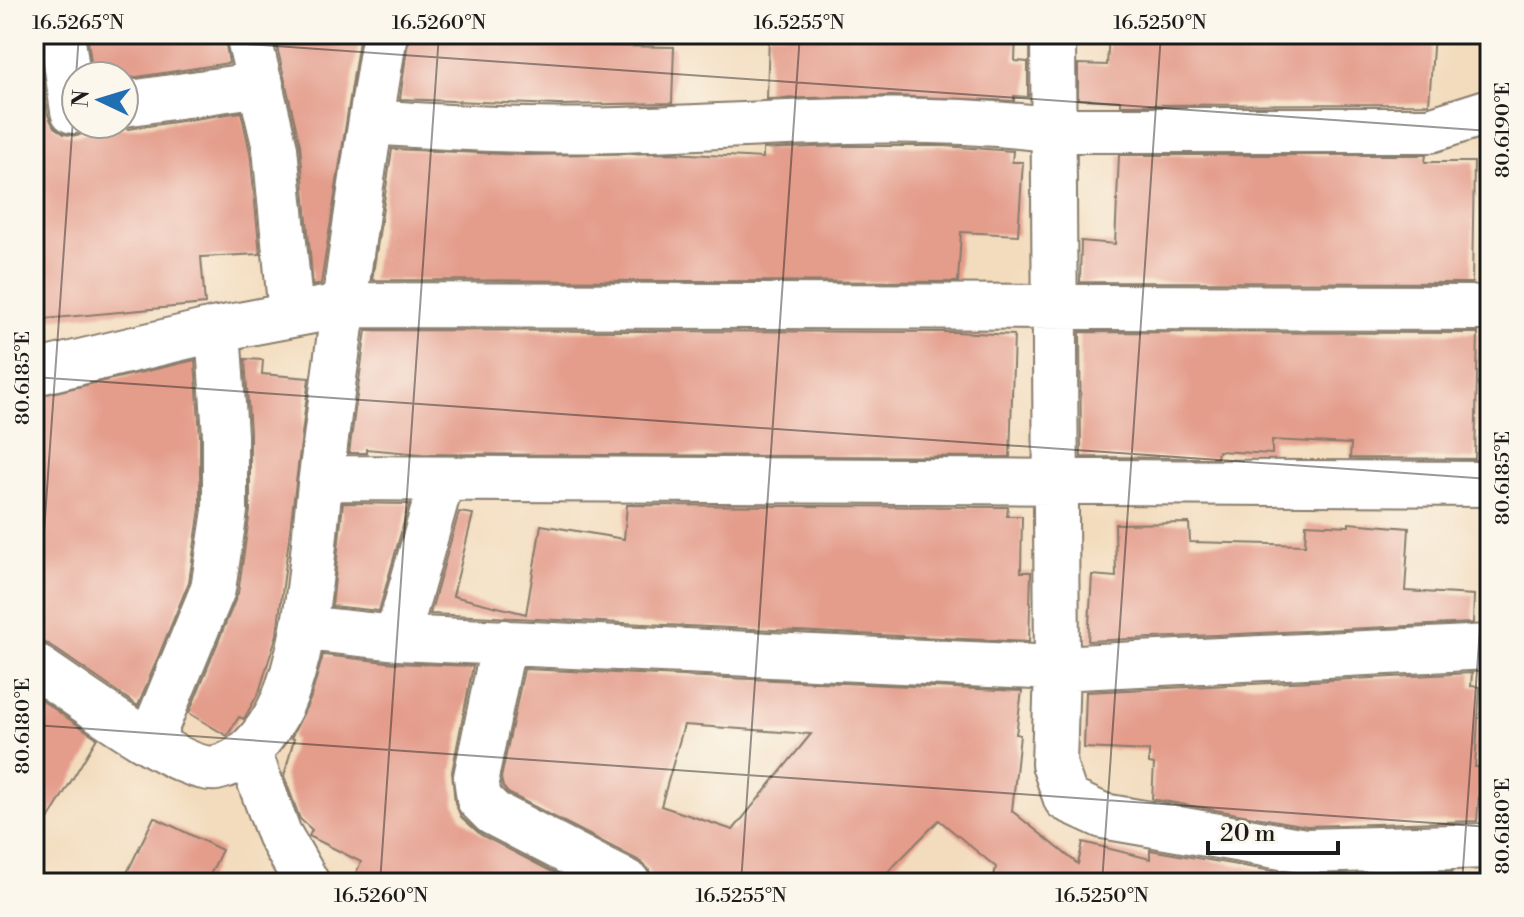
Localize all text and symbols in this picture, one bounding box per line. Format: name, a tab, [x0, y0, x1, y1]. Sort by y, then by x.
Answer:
text: 16.5265°N	[32, 11, 124, 36]
text: 16.5260°N	[392, 11, 486, 36]
text: 16.5255°N	[753, 11, 845, 36]
text: 16.5250°N	[1113, 11, 1207, 36]
north arrow	[60, 60, 140, 140]
text: 80.6190°E	[1491, 82, 1516, 178]
text: N	[67, 88, 96, 108]
text: 80.6185°E	[11, 331, 36, 425]
text: 80.6185°E	[1491, 431, 1516, 525]
text: 80.6180°E	[11, 678, 36, 774]
text: 80.6180°E	[1491, 778, 1516, 874]
scale bar	[1208, 805, 1338, 855]
text: 20 m	[1220, 819, 1276, 849]
text: 16.5260°N	[334, 884, 428, 909]
text: 16.5255°N	[695, 884, 787, 909]
text: 16.5250°N	[1055, 884, 1149, 909]

